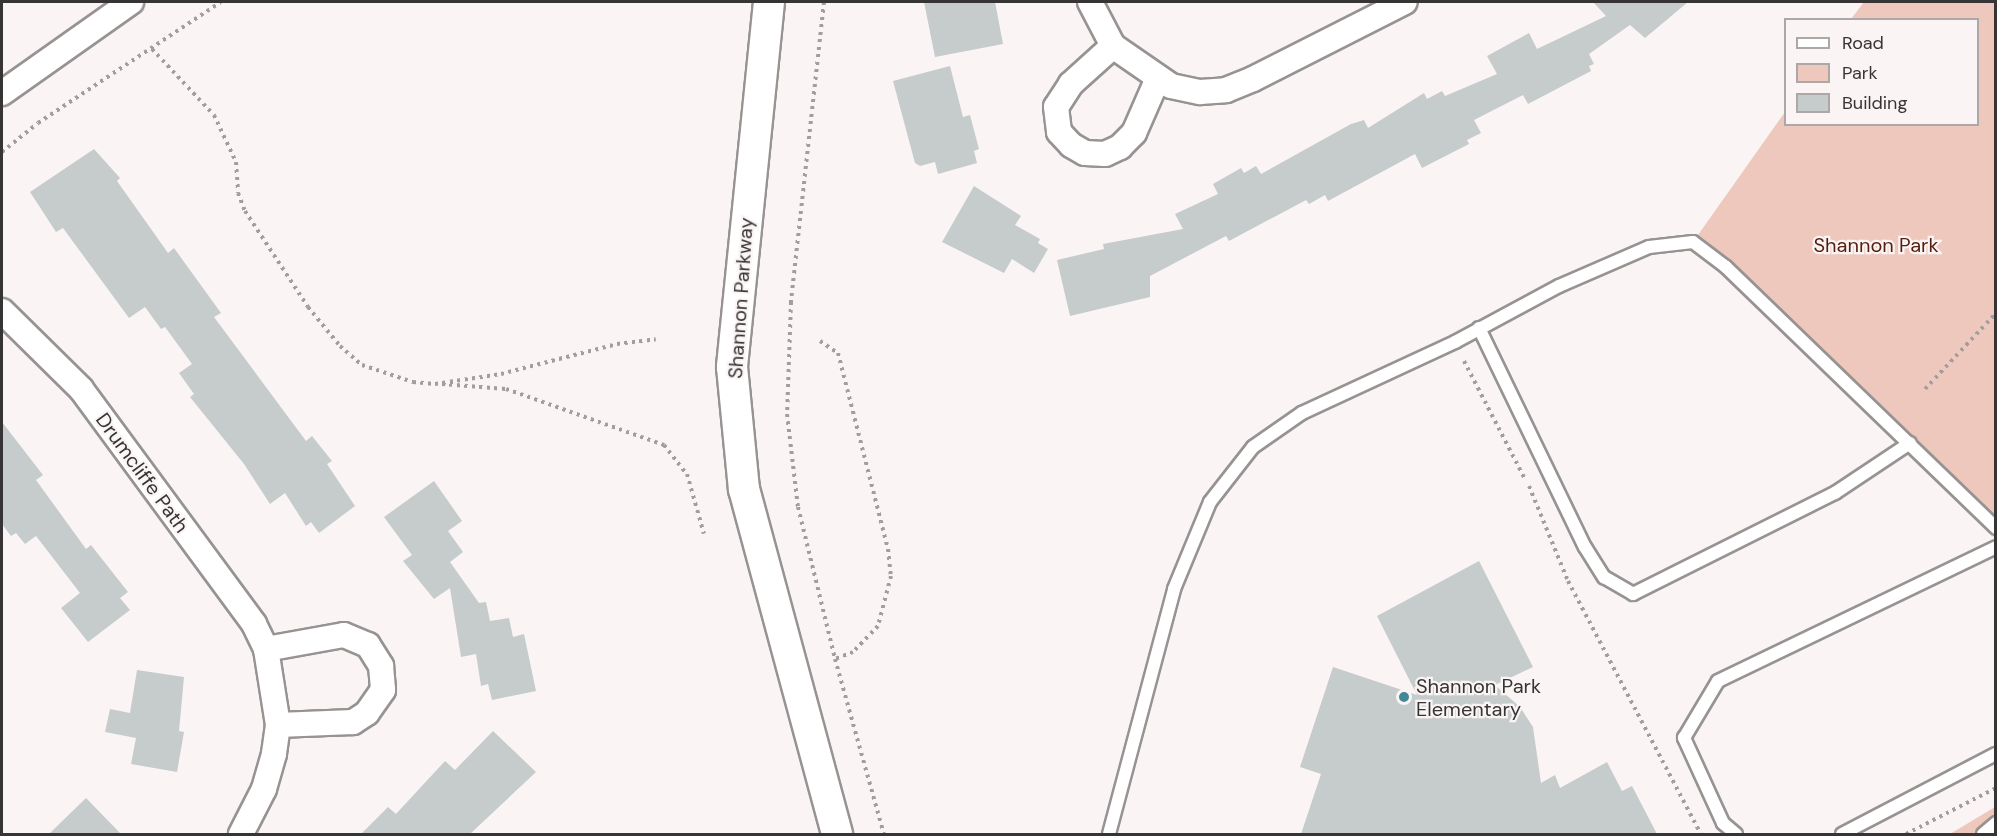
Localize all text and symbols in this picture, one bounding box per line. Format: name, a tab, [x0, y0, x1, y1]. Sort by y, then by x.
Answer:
legend	[1784, 18, 1979, 126]
text: Road	[1842, 31, 1884, 55]
text: Park	[1842, 61, 1878, 85]
text: Building	[1842, 91, 1907, 115]
street label: Shannon Parkway	[723, 217, 759, 379]
park label: Shannon Park	[1813, 233, 1939, 257]
street label: Drumcliffe Path	[91, 408, 193, 538]
place label: Shannon Park Elementary	[1416, 674, 1541, 721]
marker: Shannon Park Elementary	[1397, 690, 1411, 704]

